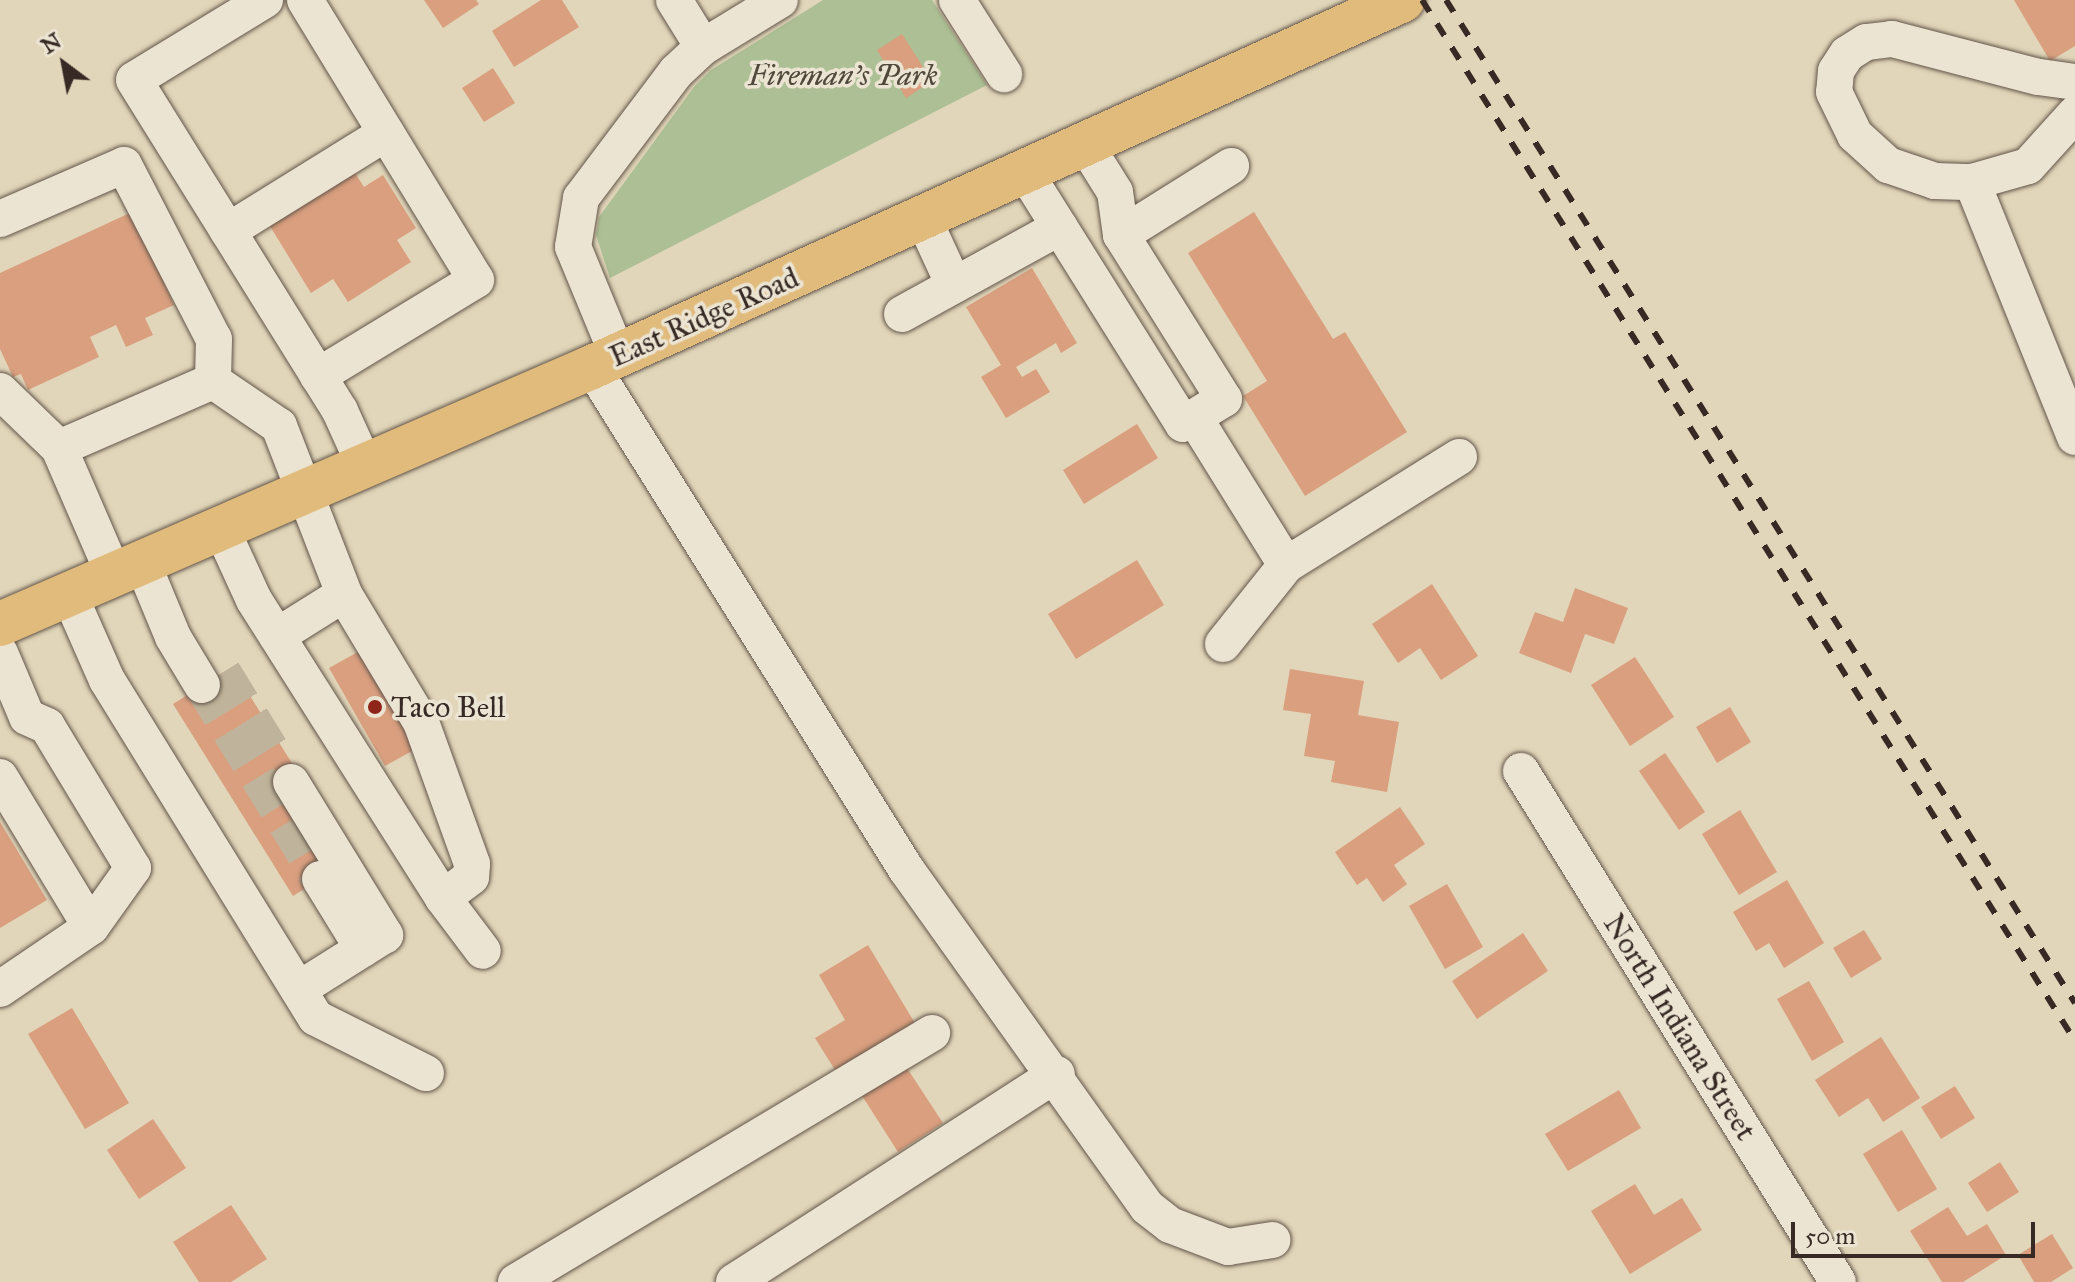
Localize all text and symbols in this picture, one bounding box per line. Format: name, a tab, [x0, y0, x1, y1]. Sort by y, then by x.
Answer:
north arrow	[24, 24, 104, 104]
text: N	[36, 27, 66, 60]
park label: Fireman’s Park	[748, 57, 938, 93]
street label: East Ridge Road	[604, 259, 804, 375]
place label: Taco Bell	[391, 689, 505, 725]
marker: Taco Bell	[366, 698, 384, 716]
street label: North Indiana Street	[1596, 907, 1764, 1147]
scale bar	[1795, 1206, 2039, 1256]
text: 50 m	[1805, 1221, 1855, 1251]

